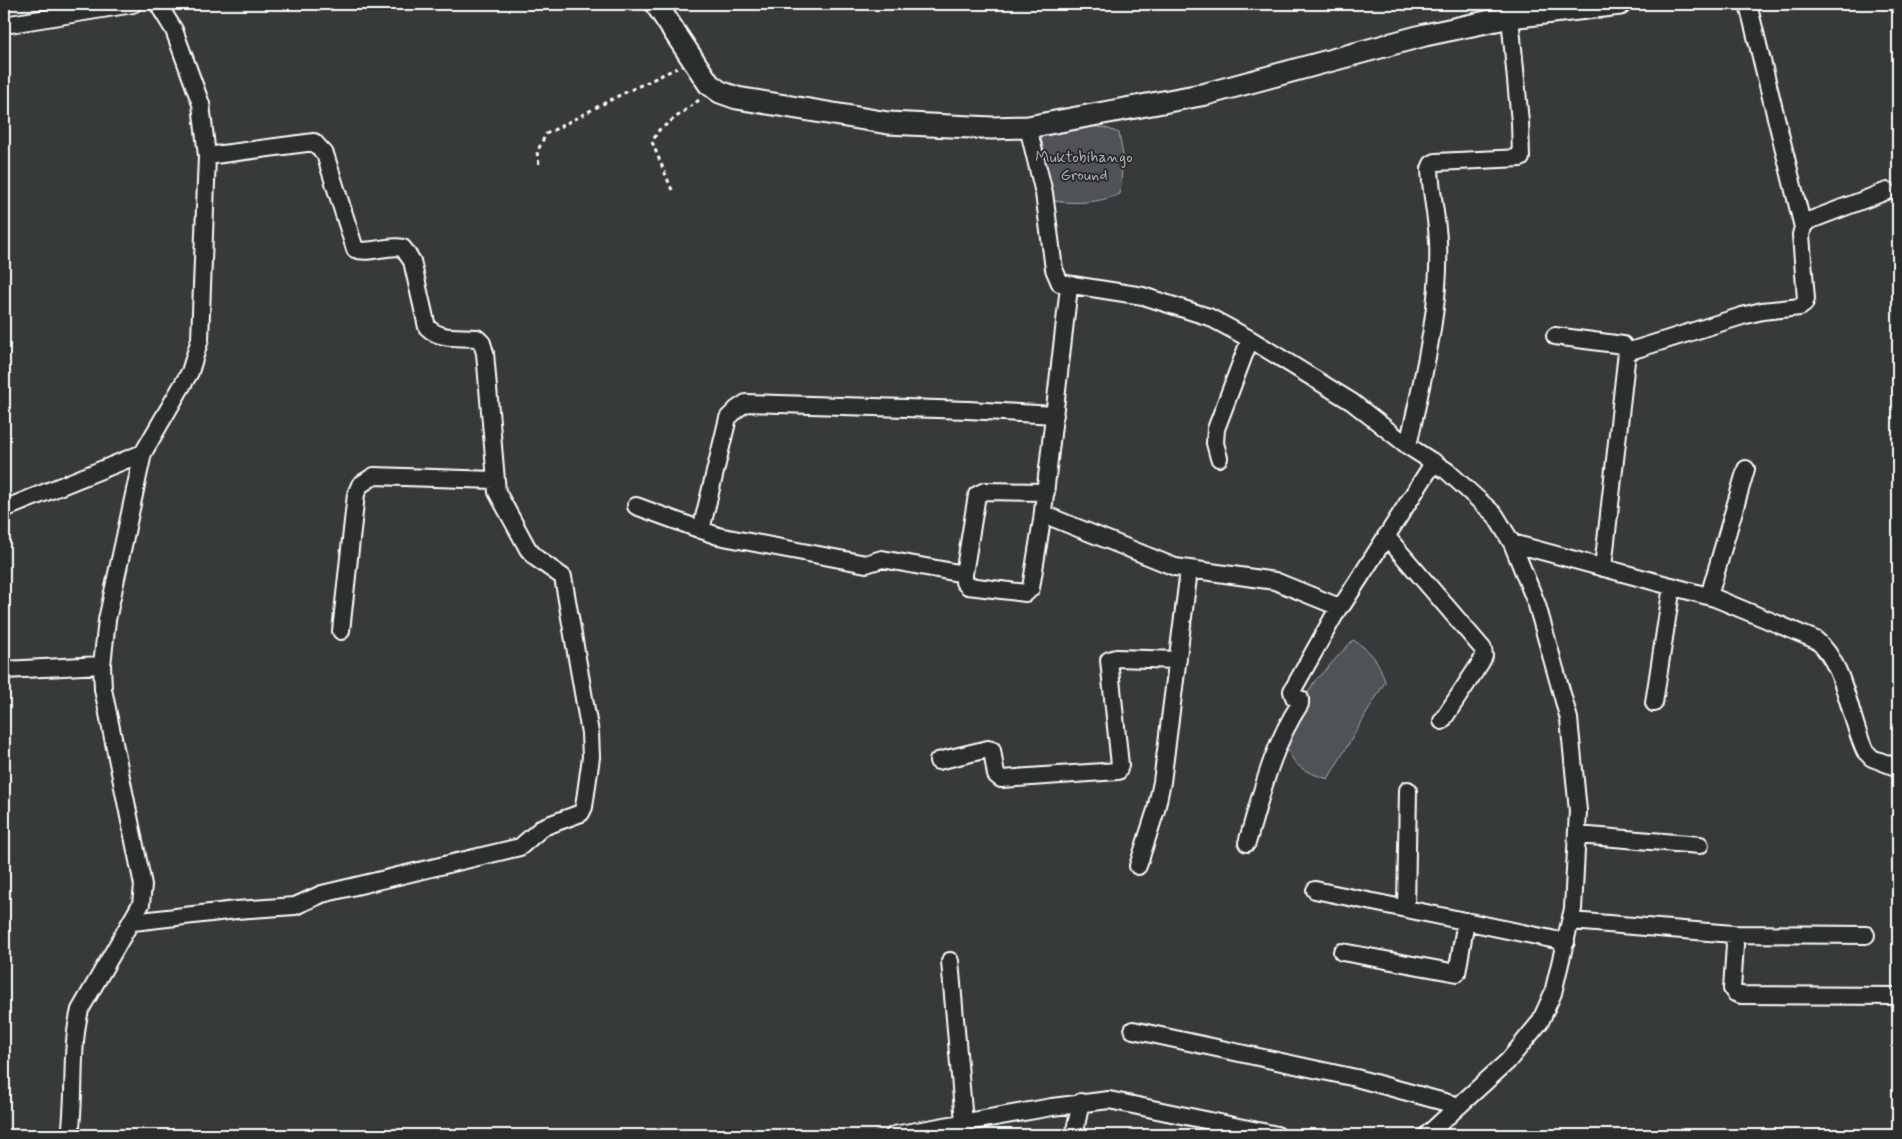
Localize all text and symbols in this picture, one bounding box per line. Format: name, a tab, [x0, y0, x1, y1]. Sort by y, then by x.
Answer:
park label: Muktobihango Ground	[1035, 147, 1133, 186]

